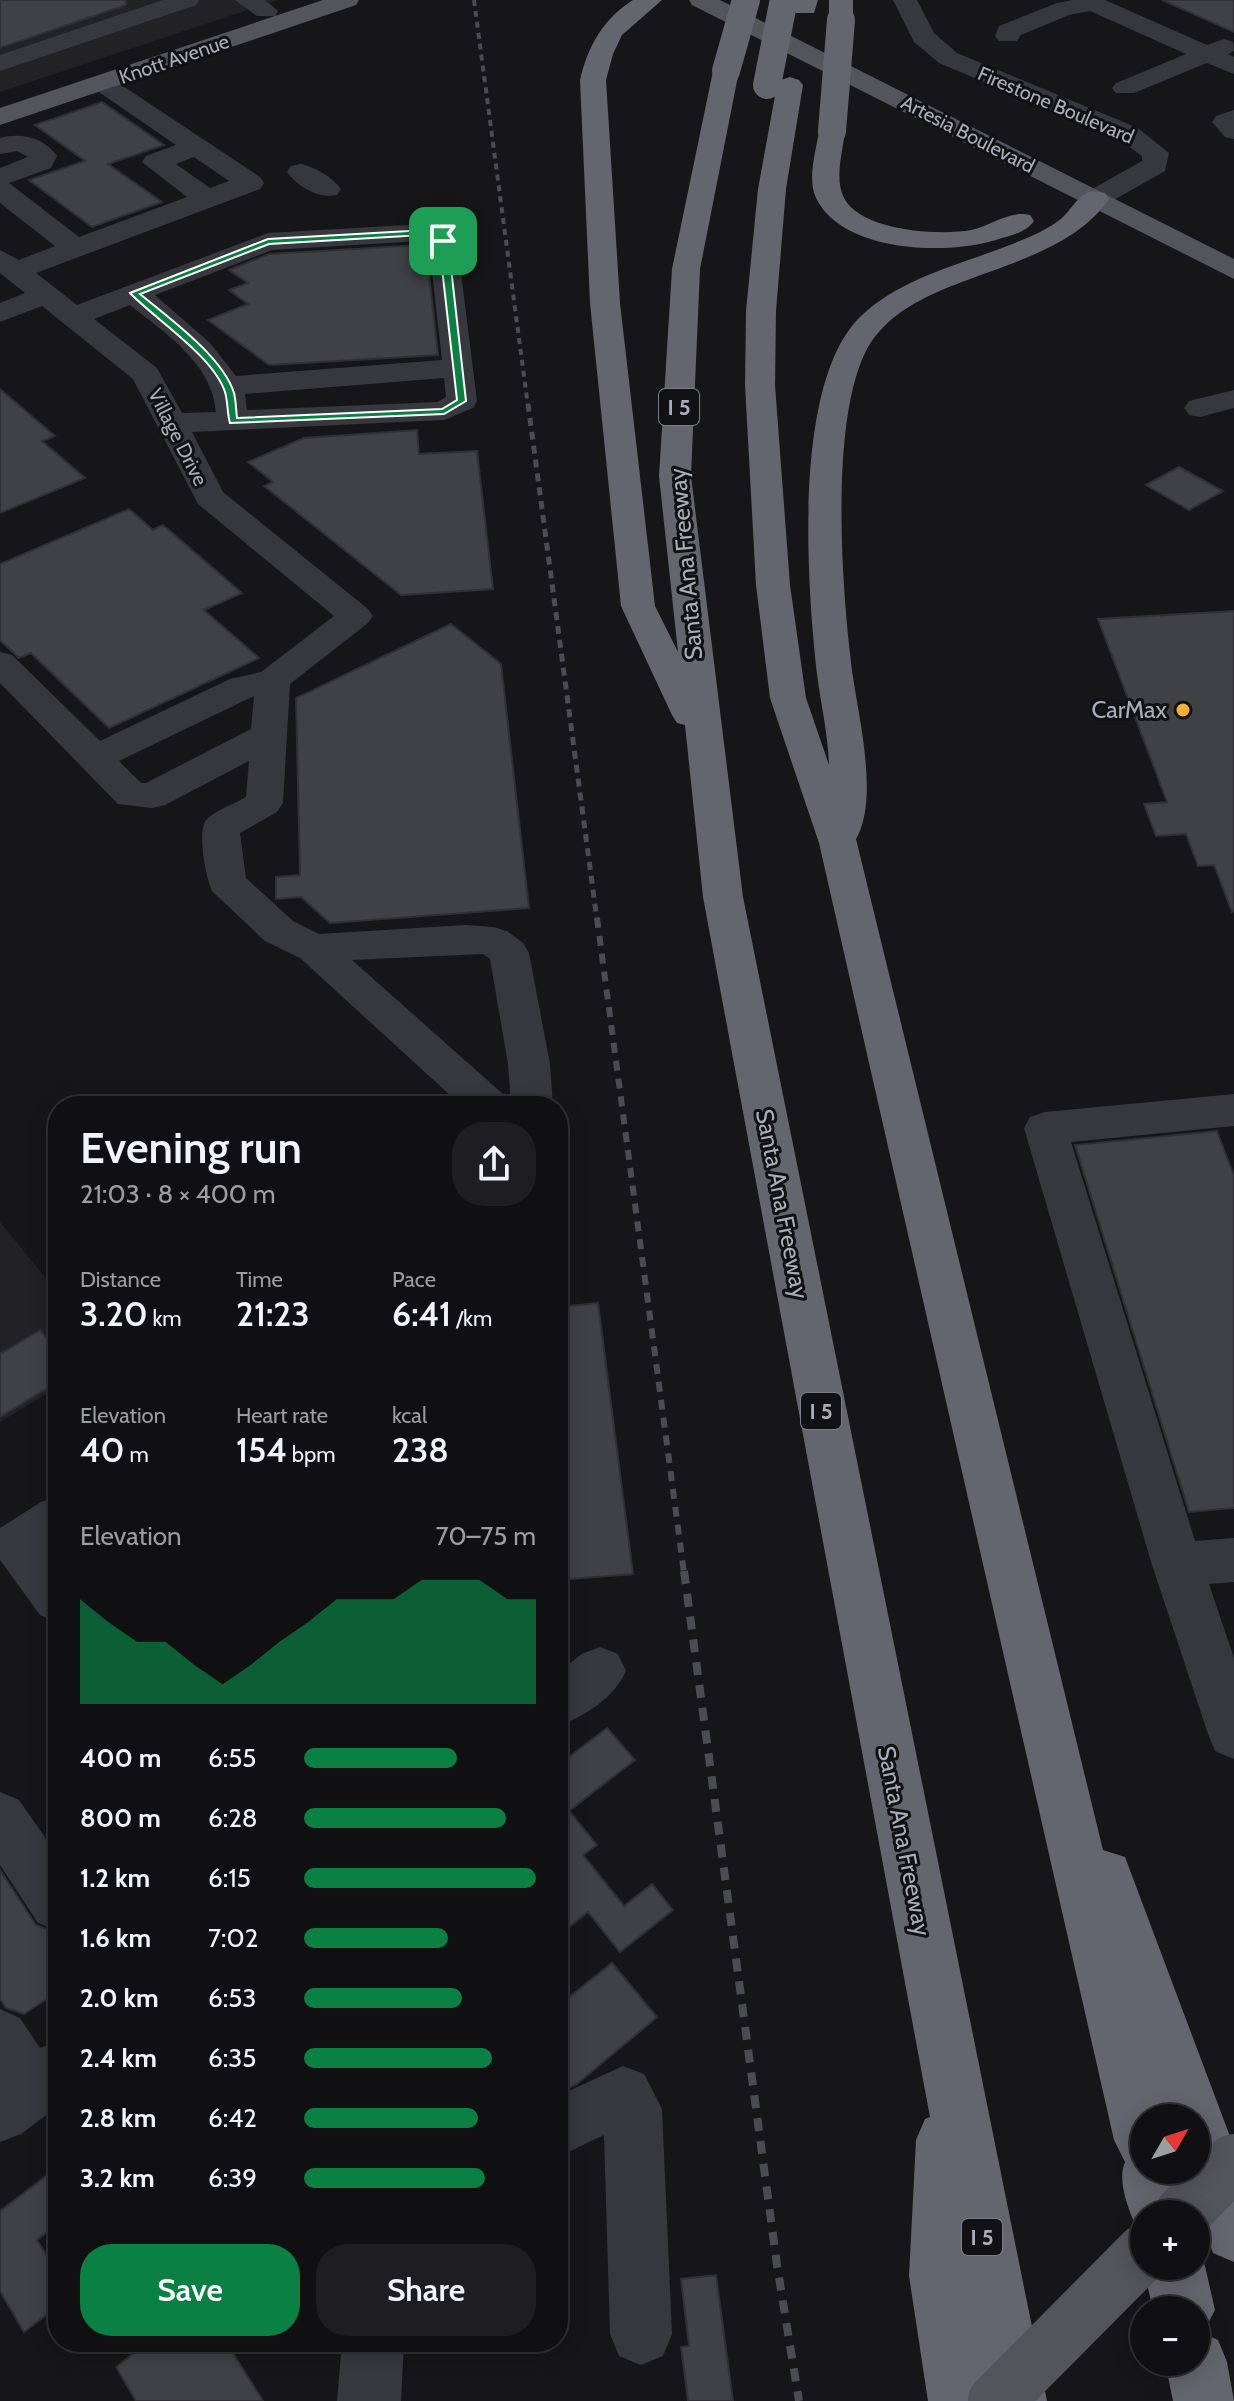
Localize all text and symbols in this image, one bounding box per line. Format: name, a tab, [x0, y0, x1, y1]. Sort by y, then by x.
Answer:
street label: Knott Avenue	[116, 29, 232, 89]
street label: Firestone Boulevard	[974, 61, 1138, 149]
street label: Artesia Boulevard	[897, 90, 1039, 178]
pin	[409, 207, 477, 275]
icon: arrive	[421, 219, 465, 263]
street label: Village Drive	[143, 384, 213, 490]
road number: I 5	[659, 389, 699, 425]
street label: Santa Ana Freeway	[663, 467, 708, 661]
place label: CarMax	[1091, 695, 1168, 724]
marker: CarMax	[1174, 701, 1192, 719]
street label: Santa Ana Freeway	[750, 1107, 815, 1301]
text: Evening run	[80, 1121, 302, 1174]
button: share	[452, 1122, 536, 1206]
text: 21:03 · 8 × 400 m	[80, 1178, 276, 1210]
text: Distance	[80, 1266, 161, 1293]
text: Time	[236, 1266, 283, 1293]
text: Pace	[392, 1266, 436, 1293]
text: 3.20	[80, 1293, 148, 1335]
text: 21:23	[236, 1293, 310, 1335]
text: 6:41	[392, 1293, 451, 1335]
text: km	[148, 1305, 182, 1332]
text: /km	[451, 1305, 492, 1332]
road number: I 5	[801, 1393, 841, 1429]
text: Elevation	[80, 1402, 166, 1429]
text: Heart rate	[236, 1402, 328, 1429]
text: kcal	[392, 1402, 427, 1429]
text: 40	[80, 1429, 125, 1471]
text: 154	[236, 1429, 287, 1471]
text: 238	[392, 1429, 449, 1471]
text: m	[125, 1441, 149, 1468]
text: bpm	[287, 1441, 336, 1468]
text: Elevation	[80, 1520, 182, 1552]
text: 70–75 m	[436, 1520, 536, 1552]
text: 400 m	[80, 1742, 161, 1774]
text: 6:55	[208, 1742, 256, 1774]
street label: Santa Ana Freeway	[872, 1744, 937, 1938]
text: 800 m	[80, 1802, 161, 1834]
text: 6:28	[208, 1802, 258, 1834]
text: 1.2 km	[80, 1862, 150, 1894]
text: 6:15	[208, 1862, 251, 1894]
text: 1.6 km	[80, 1922, 151, 1954]
text: 7:02	[208, 1922, 258, 1954]
text: 2.0 km	[80, 1982, 159, 2014]
text: 6:53	[208, 1982, 256, 2014]
text: 2.4 km	[80, 2042, 157, 2074]
text: 6:35	[208, 2042, 256, 2074]
text: 2.8 km	[80, 2102, 156, 2134]
text: 6:42	[208, 2102, 257, 2134]
north arrow	[1130, 2104, 1210, 2184]
map controls	[1130, 2104, 1210, 2376]
text: 3.2 km	[80, 2162, 155, 2194]
text: 6:39	[208, 2162, 257, 2194]
button: +	[1130, 2200, 1210, 2280]
road number: I 5	[962, 2219, 1002, 2255]
button: Save	[80, 2244, 300, 2336]
button: Share	[316, 2244, 536, 2336]
button: −	[1130, 2296, 1210, 2376]

